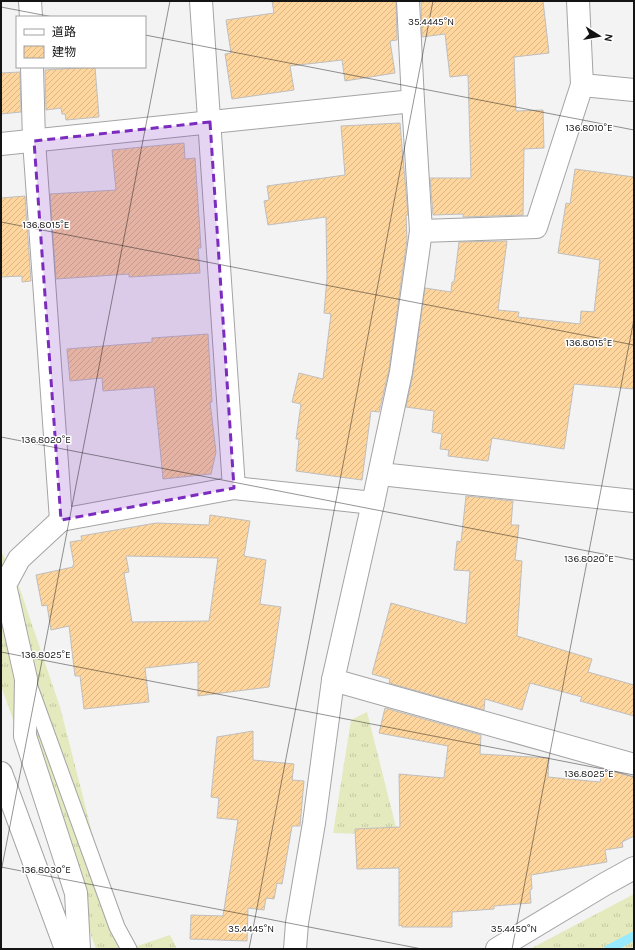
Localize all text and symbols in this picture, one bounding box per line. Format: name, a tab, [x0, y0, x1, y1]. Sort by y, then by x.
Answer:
legend	[16, 16, 146, 68]
text: 35.4445°N	[408, 16, 454, 28]
north arrow	[579, 16, 619, 56]
text: 道路	[52, 25, 76, 39]
text: N	[601, 33, 615, 43]
text: 建物	[52, 45, 76, 59]
text: 136.8010°E	[565, 122, 613, 134]
text: 136.8015°E	[23, 219, 69, 231]
text: 136.8015°E	[566, 337, 612, 349]
text: 136.8020°E	[21, 434, 71, 446]
text: 136.8020°E	[564, 553, 614, 565]
text: 136.8025°E	[21, 649, 71, 661]
text: 136.8025°E	[564, 768, 614, 780]
text: 136.8030°E	[21, 864, 71, 876]
text: 35.4445°N	[228, 923, 274, 935]
text: 35.4450°N	[491, 923, 537, 935]

